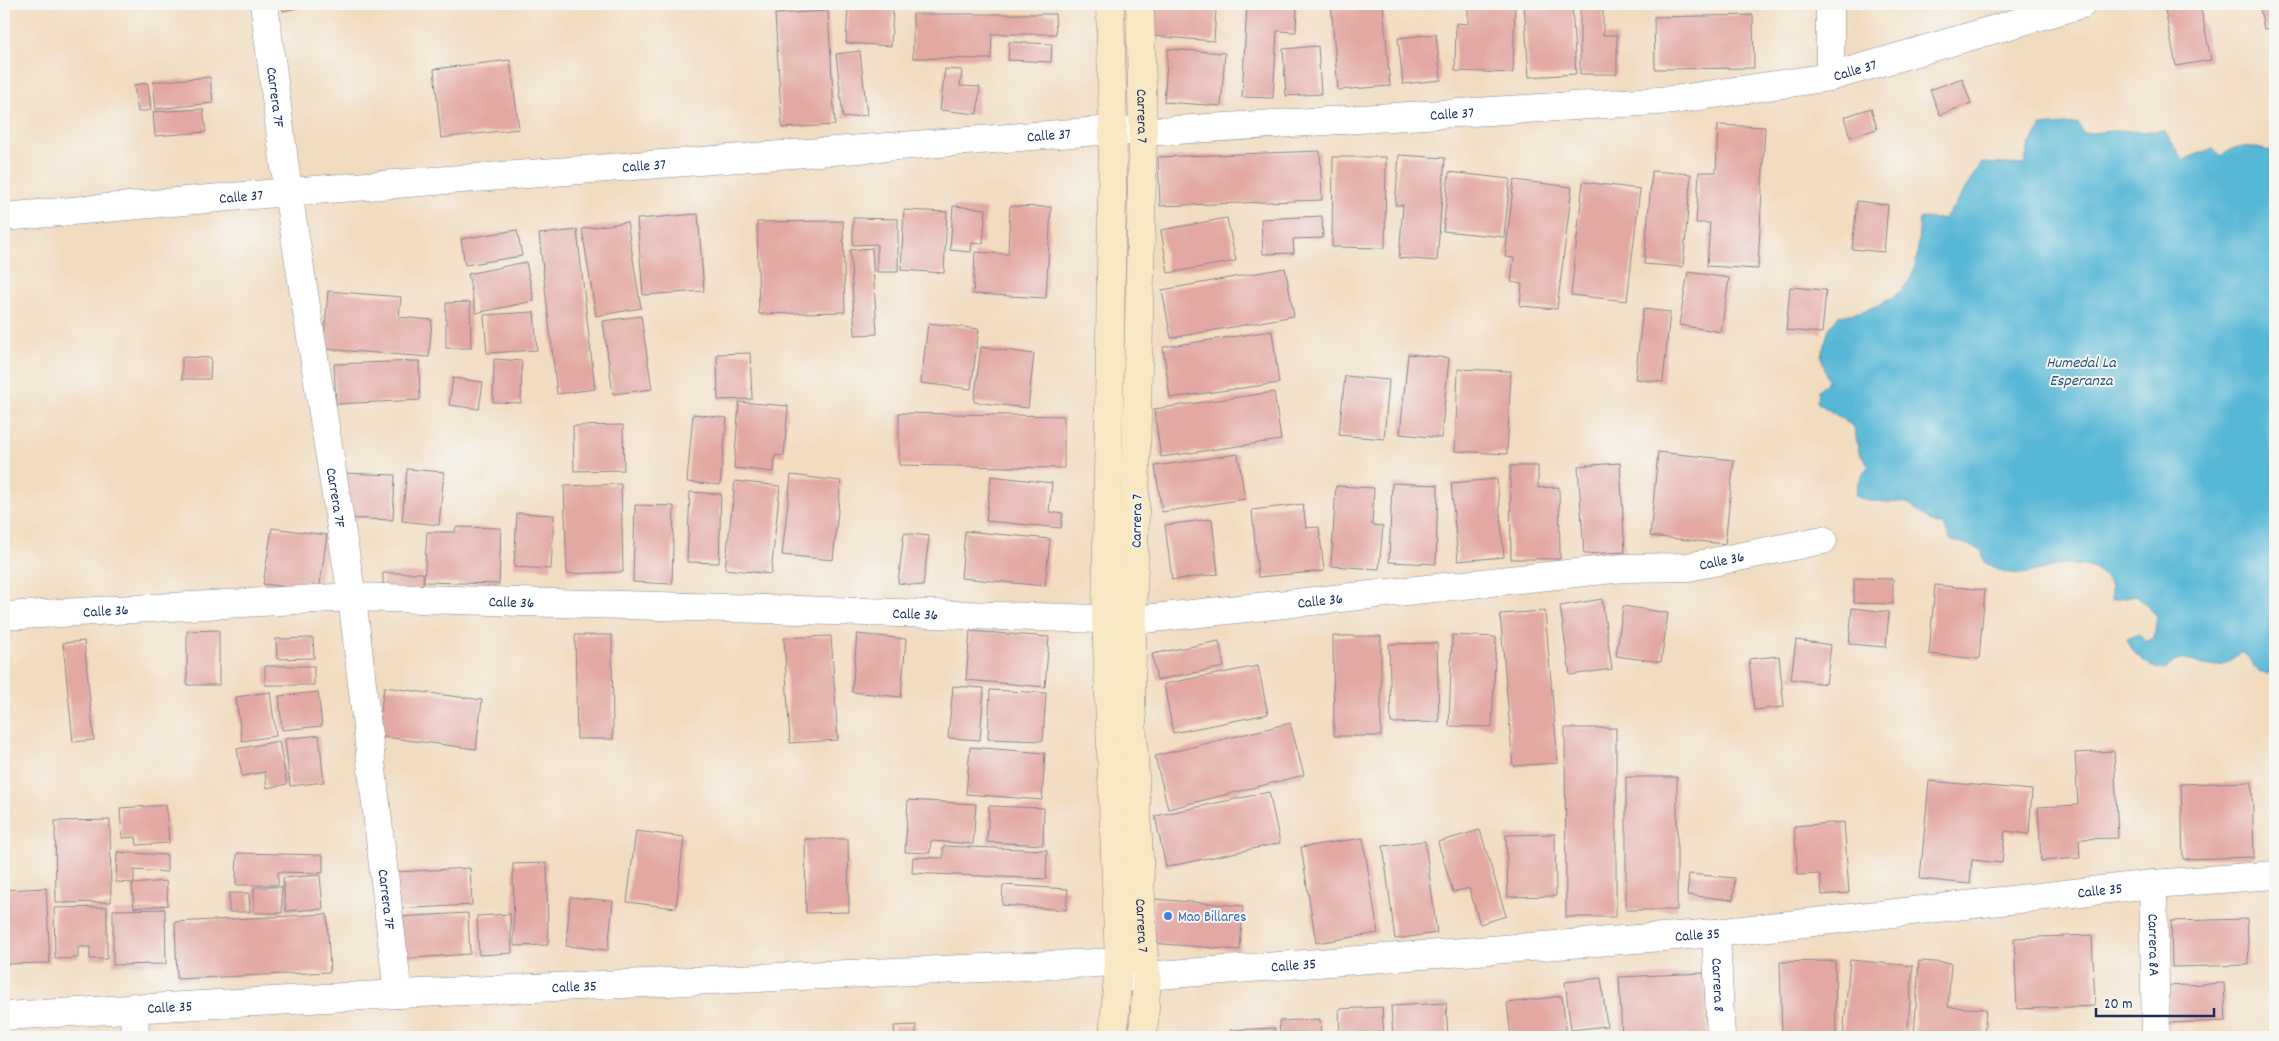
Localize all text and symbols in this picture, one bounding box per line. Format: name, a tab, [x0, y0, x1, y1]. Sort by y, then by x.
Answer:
street label: Calle 37	[1831, 55, 1880, 88]
street label: Carrera 7F	[259, 66, 289, 129]
street label: Carrera 7	[1129, 89, 1152, 143]
street label: Calle 37	[1429, 103, 1475, 128]
street label: Calle 37	[1026, 124, 1072, 149]
street label: Calle 37	[621, 155, 667, 180]
street label: Calle 37	[218, 185, 264, 211]
water label: Humedal La Esperanza	[2046, 352, 2117, 393]
street label: Carrera 7F	[319, 466, 350, 530]
street label: Carrera 7	[1127, 494, 1149, 548]
street label: Calle 36	[1698, 547, 1747, 577]
street label: Calle 36	[1296, 589, 1344, 616]
street label: Calle 36	[488, 592, 535, 615]
street label: Calle 36	[83, 600, 129, 625]
street label: Calle 36	[892, 604, 938, 627]
street label: Carrera 7F	[371, 868, 400, 931]
street label: Calle 35	[2076, 878, 2124, 905]
street label: Carrera 7	[1128, 898, 1153, 953]
place label: Mao Billares	[1178, 907, 1246, 929]
marker: Mao Billares	[1162, 910, 1174, 922]
street label: Carrera 8A	[2141, 914, 2164, 976]
street label: Calle 35	[1674, 924, 1721, 949]
street label: Calle 35	[1270, 954, 1317, 979]
street label: Carrera 8	[1704, 957, 1729, 1013]
street label: Calle 35	[551, 976, 597, 1000]
scale bar	[2096, 986, 2214, 1018]
text: 20 m	[2104, 994, 2132, 1016]
street label: Calle 35	[147, 996, 193, 1021]

